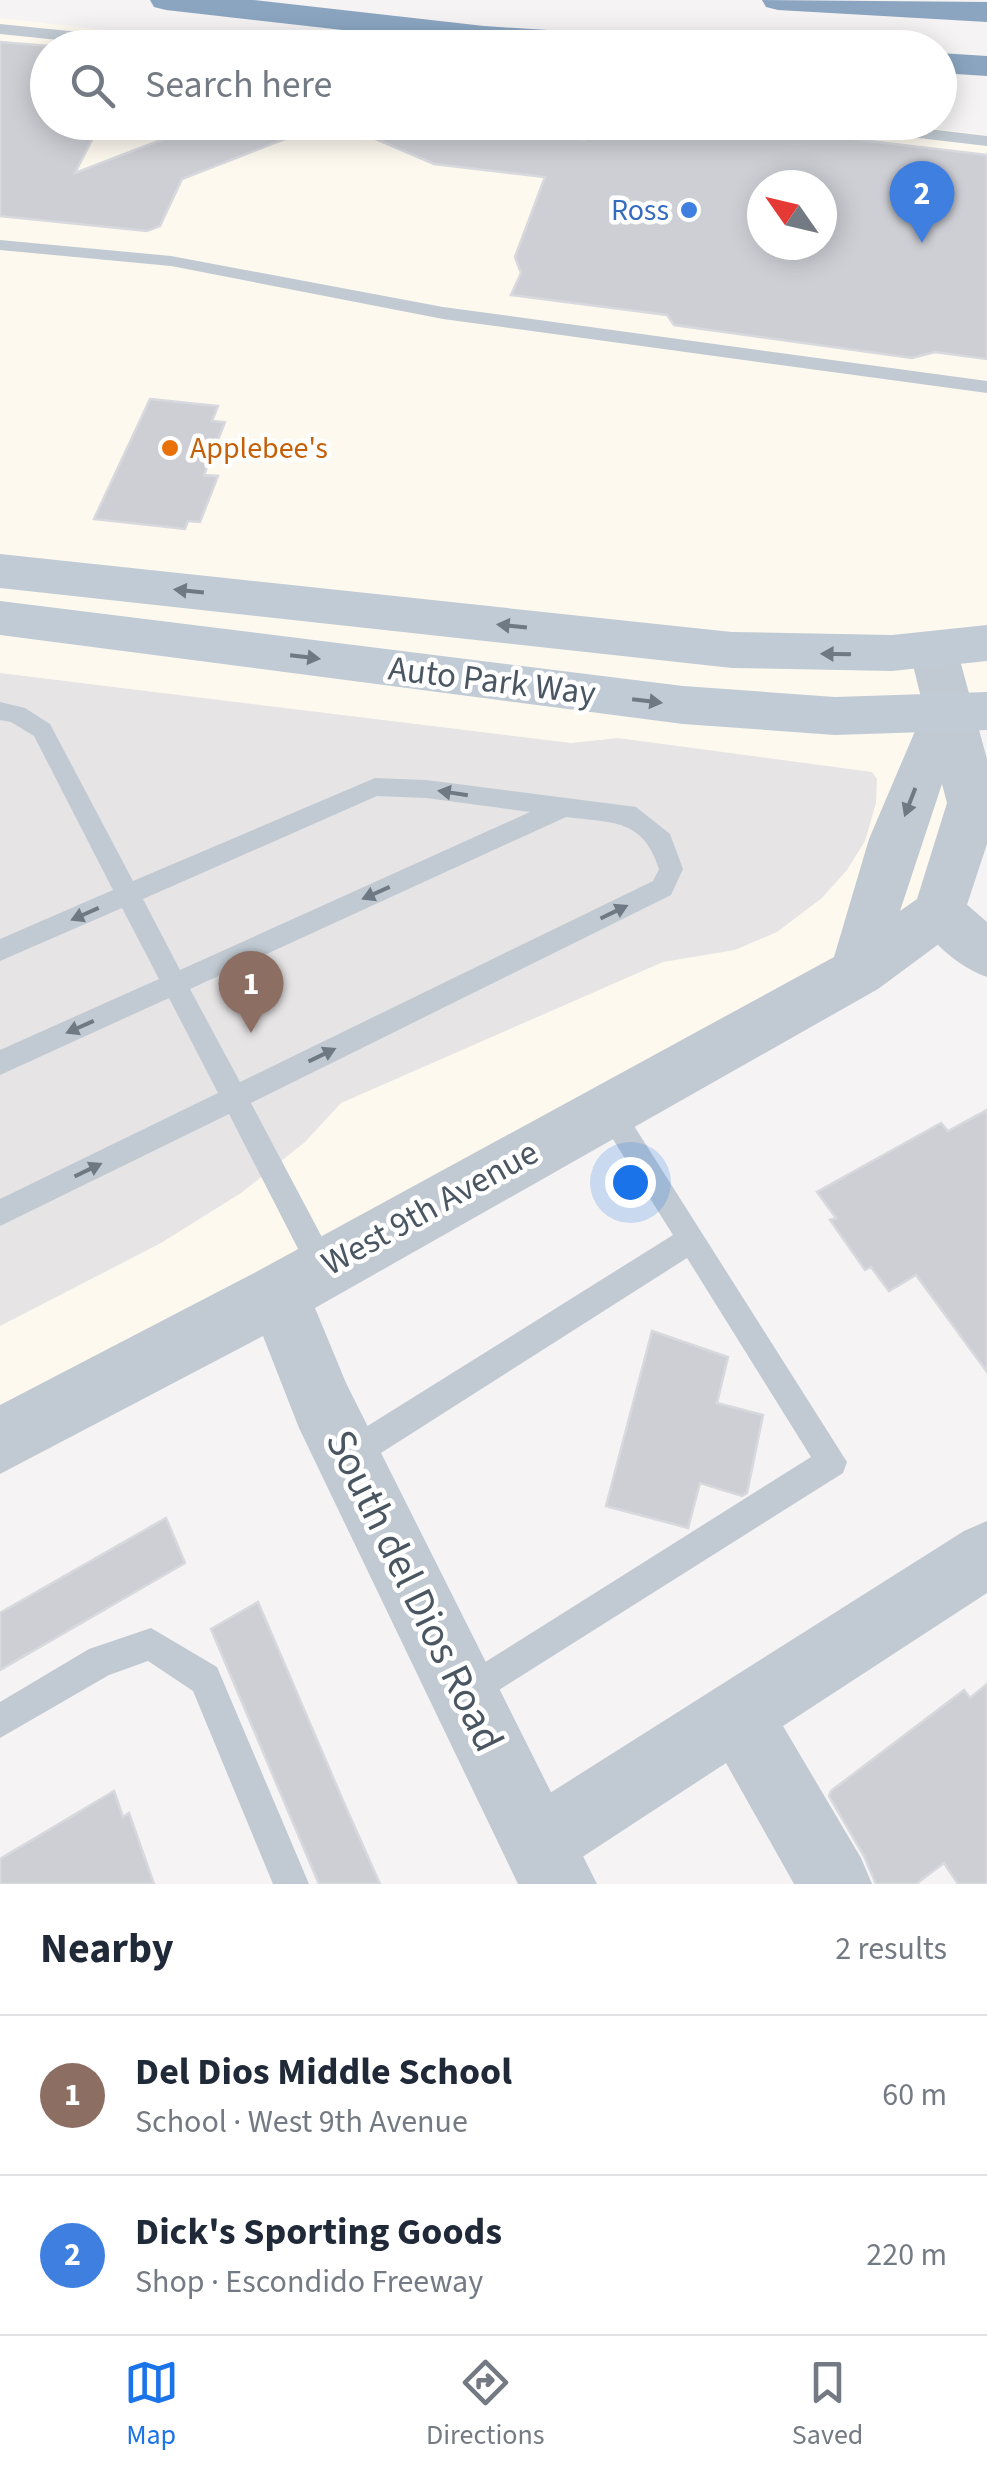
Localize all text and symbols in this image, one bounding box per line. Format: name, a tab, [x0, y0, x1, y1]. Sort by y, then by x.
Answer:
search box	[30, 30, 957, 140]
icon: search	[65, 58, 120, 113]
text: Search here	[145, 58, 332, 112]
pin: 2	[890, 160, 954, 243]
north arrow	[747, 170, 837, 260]
place label: Ross	[611, 189, 669, 232]
marker: Ross	[678, 199, 700, 221]
place label: Applebee's	[190, 427, 328, 470]
marker: Applebee's	[159, 437, 181, 459]
one-way arrow	[173, 583, 205, 599]
one-way arrow	[496, 618, 528, 634]
street label: Auto Park Way	[385, 643, 599, 719]
one-way arrow	[820, 646, 852, 662]
one-way arrow	[290, 649, 321, 665]
one-way arrow	[632, 693, 663, 709]
one-way arrow	[437, 784, 468, 800]
one-way arrow	[901, 787, 917, 817]
one-way arrow	[361, 885, 391, 901]
one-way arrow	[600, 904, 629, 921]
one-way arrow	[70, 906, 100, 922]
pin: 1	[218, 950, 284, 1033]
one-way arrow	[65, 1018, 94, 1035]
one-way arrow	[308, 1047, 337, 1064]
street label: West 9th Avenue	[313, 1128, 547, 1288]
your location	[605, 1157, 656, 1208]
one-way arrow	[73, 1162, 102, 1179]
street label: South del Dios Road	[310, 1420, 518, 1762]
text: Nearby	[40, 1919, 174, 1979]
text: 2 results	[835, 1926, 947, 1972]
text: Del Dios Middle School	[135, 2045, 512, 2099]
text: 1	[64, 2072, 81, 2118]
text: 60 m	[882, 2072, 947, 2118]
text: School · West 9th Avenue	[135, 2099, 468, 2145]
text: Dick's Sporting Goods	[135, 2205, 502, 2259]
text: 2	[64, 2232, 81, 2278]
text: 220 m	[866, 2232, 947, 2278]
text: Shop · Escondido Freeway	[135, 2259, 483, 2305]
tab: Map	[124, 2355, 179, 2455]
tab: Directions	[426, 2355, 545, 2455]
tab: Saved	[792, 2355, 863, 2455]

